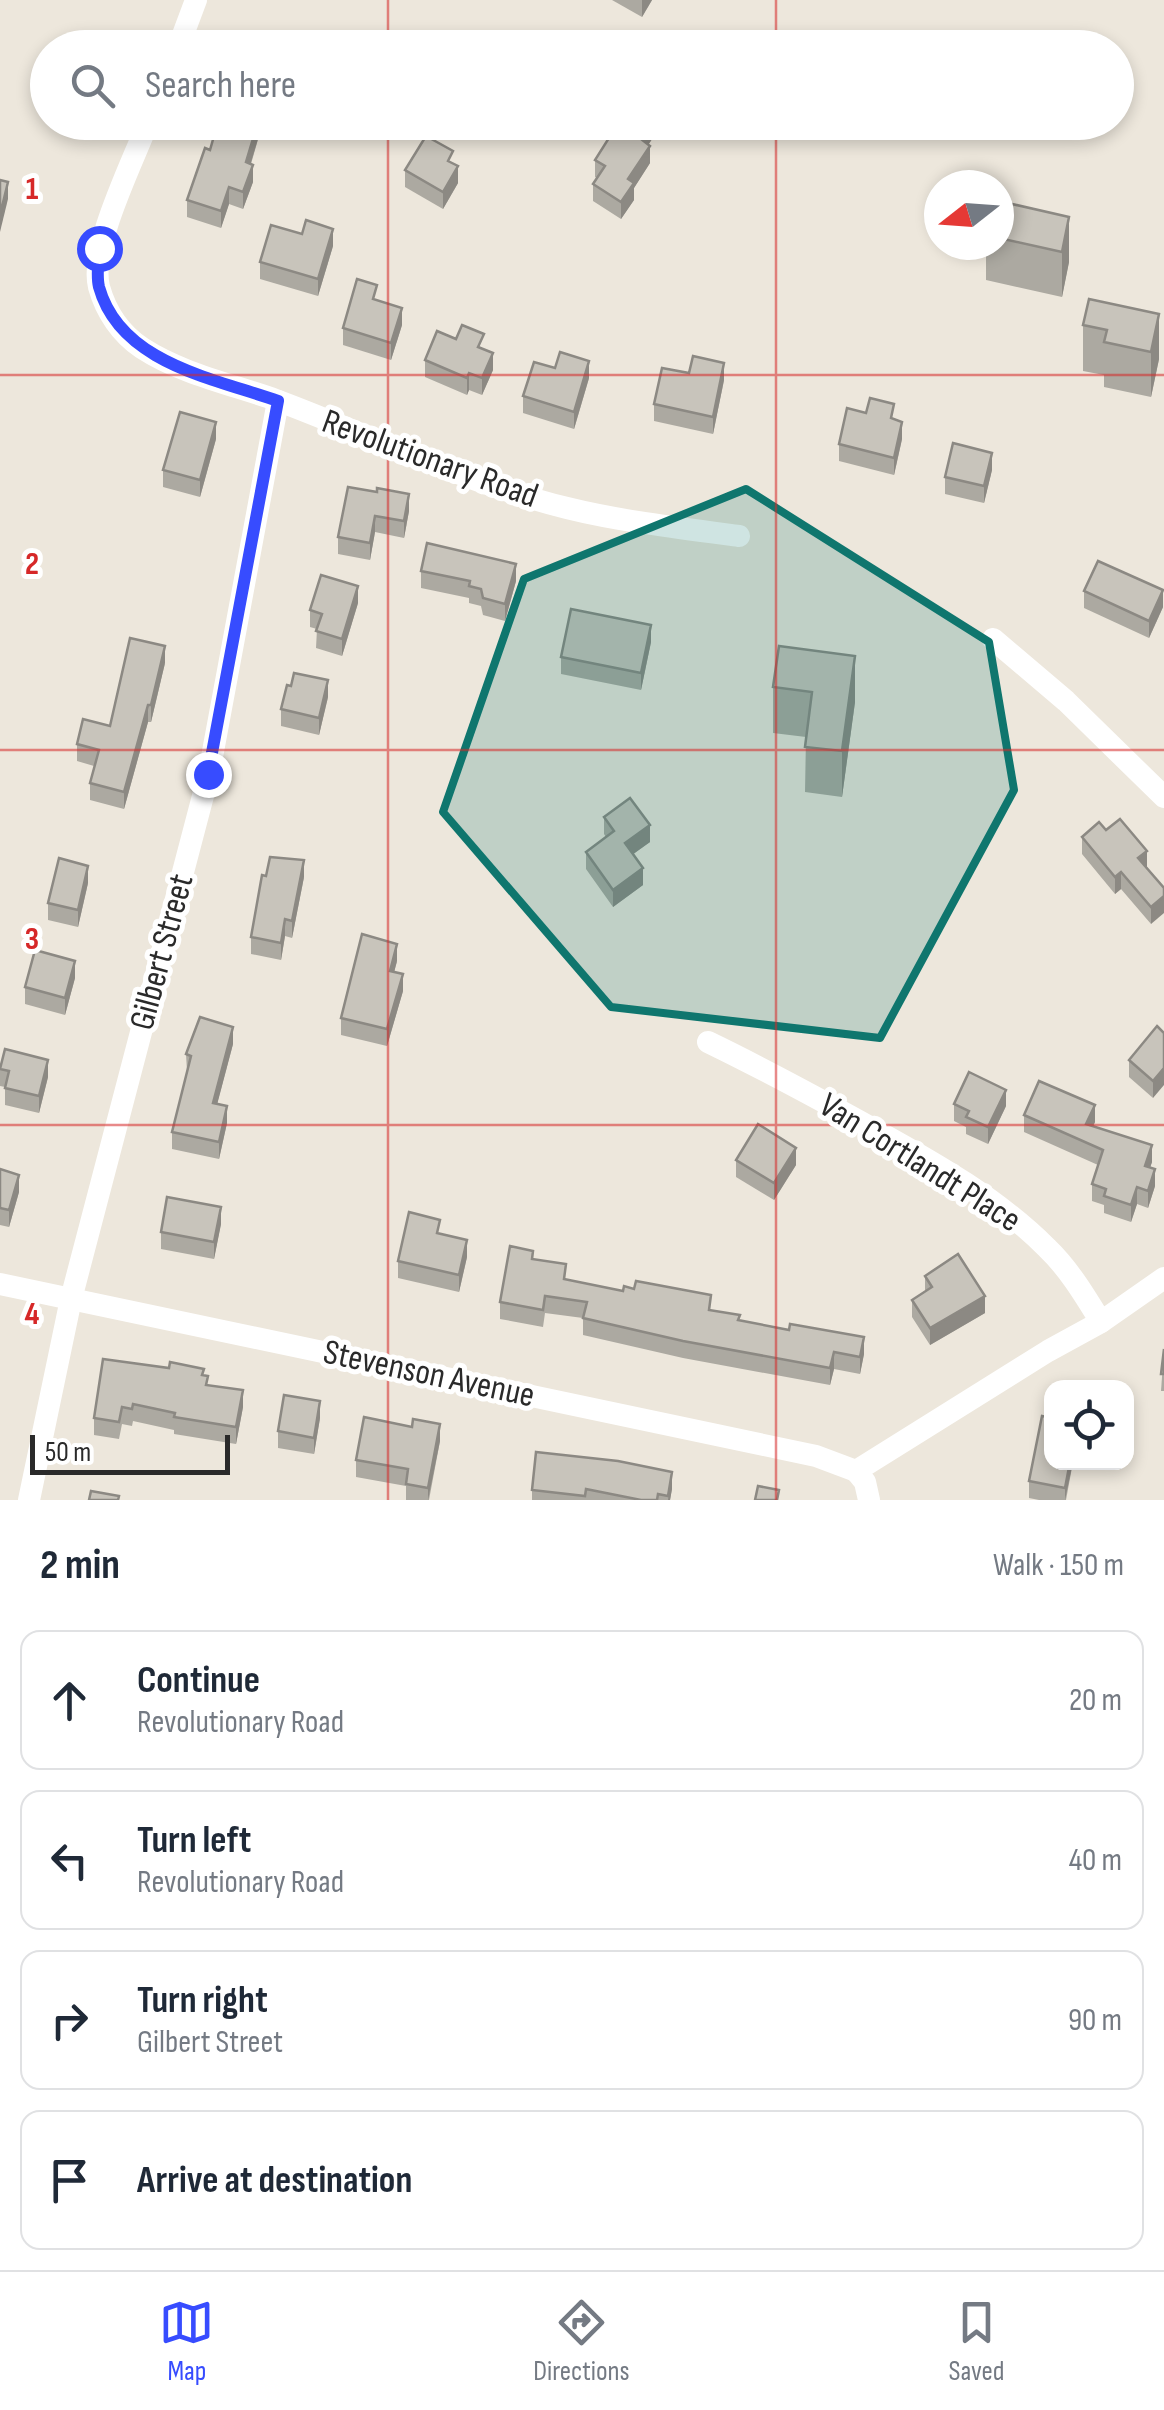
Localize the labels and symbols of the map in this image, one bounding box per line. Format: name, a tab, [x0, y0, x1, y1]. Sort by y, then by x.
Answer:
text: 1	[26, 170, 39, 209]
north arrow	[924, 170, 1014, 260]
route start	[77, 226, 123, 272]
street label: Revolutionary Road	[316, 400, 544, 518]
text: 2	[25, 545, 39, 584]
route end	[186, 752, 232, 798]
street label: Gilbert Street	[121, 869, 203, 1035]
text: 3	[25, 920, 39, 959]
street label: Van Cortlandt Place	[811, 1084, 1029, 1242]
text: 4	[25, 1295, 40, 1334]
street label: Stevenson Avenue	[320, 1331, 538, 1417]
scale bar	[30, 1430, 230, 1474]

